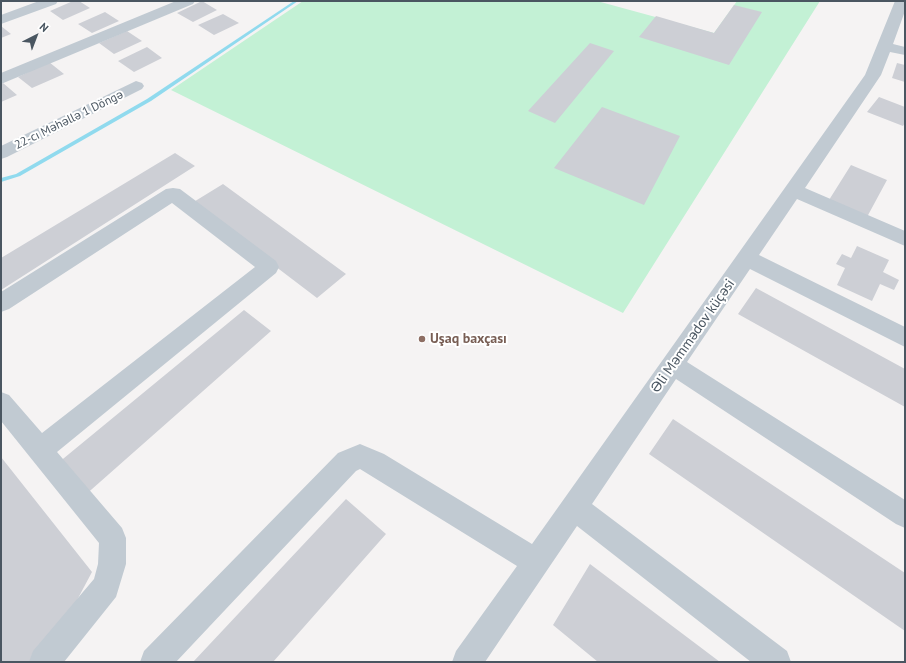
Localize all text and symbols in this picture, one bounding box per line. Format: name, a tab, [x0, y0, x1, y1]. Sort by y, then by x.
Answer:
north arrow	[16, 16, 56, 56]
text: N	[37, 19, 51, 35]
street label: 22-cı Məhəllə 1 Döngə	[12, 87, 126, 153]
street label: Əli Məmmədov küçəsi	[647, 276, 739, 396]
place label: Uşaq baxçası	[430, 331, 507, 347]
marker: Uşaq baxçası	[417, 334, 427, 344]

